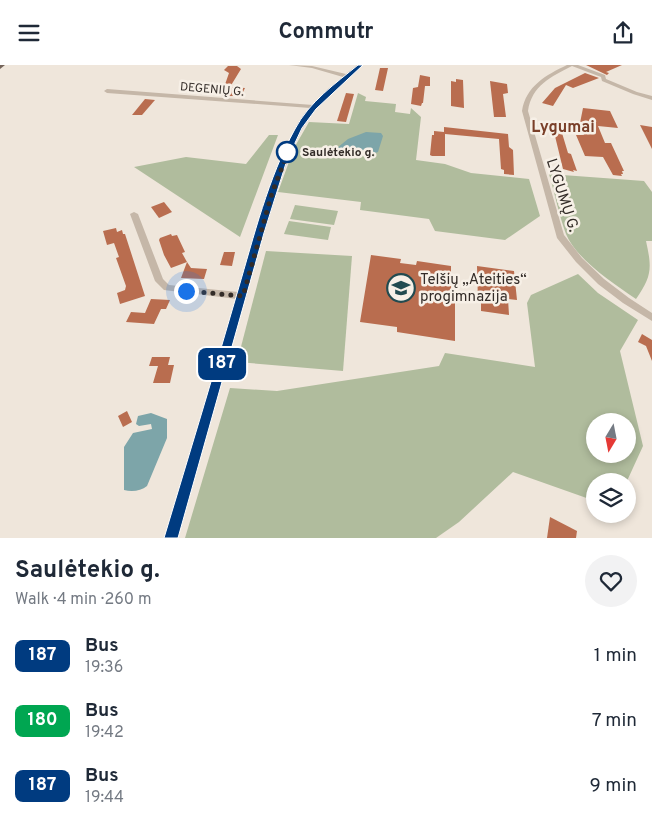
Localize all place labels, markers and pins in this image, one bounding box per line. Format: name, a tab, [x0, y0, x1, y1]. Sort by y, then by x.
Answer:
marker: Saulėtekio g.	[276, 141, 298, 163]
place label: Saulėtekio g.	[302, 145, 374, 161]
place label: Telšių „Ateities“ progimnazija	[420, 271, 527, 307]
school or university icon: Telšių „Ateities“ progimnazija	[386, 273, 416, 303]

